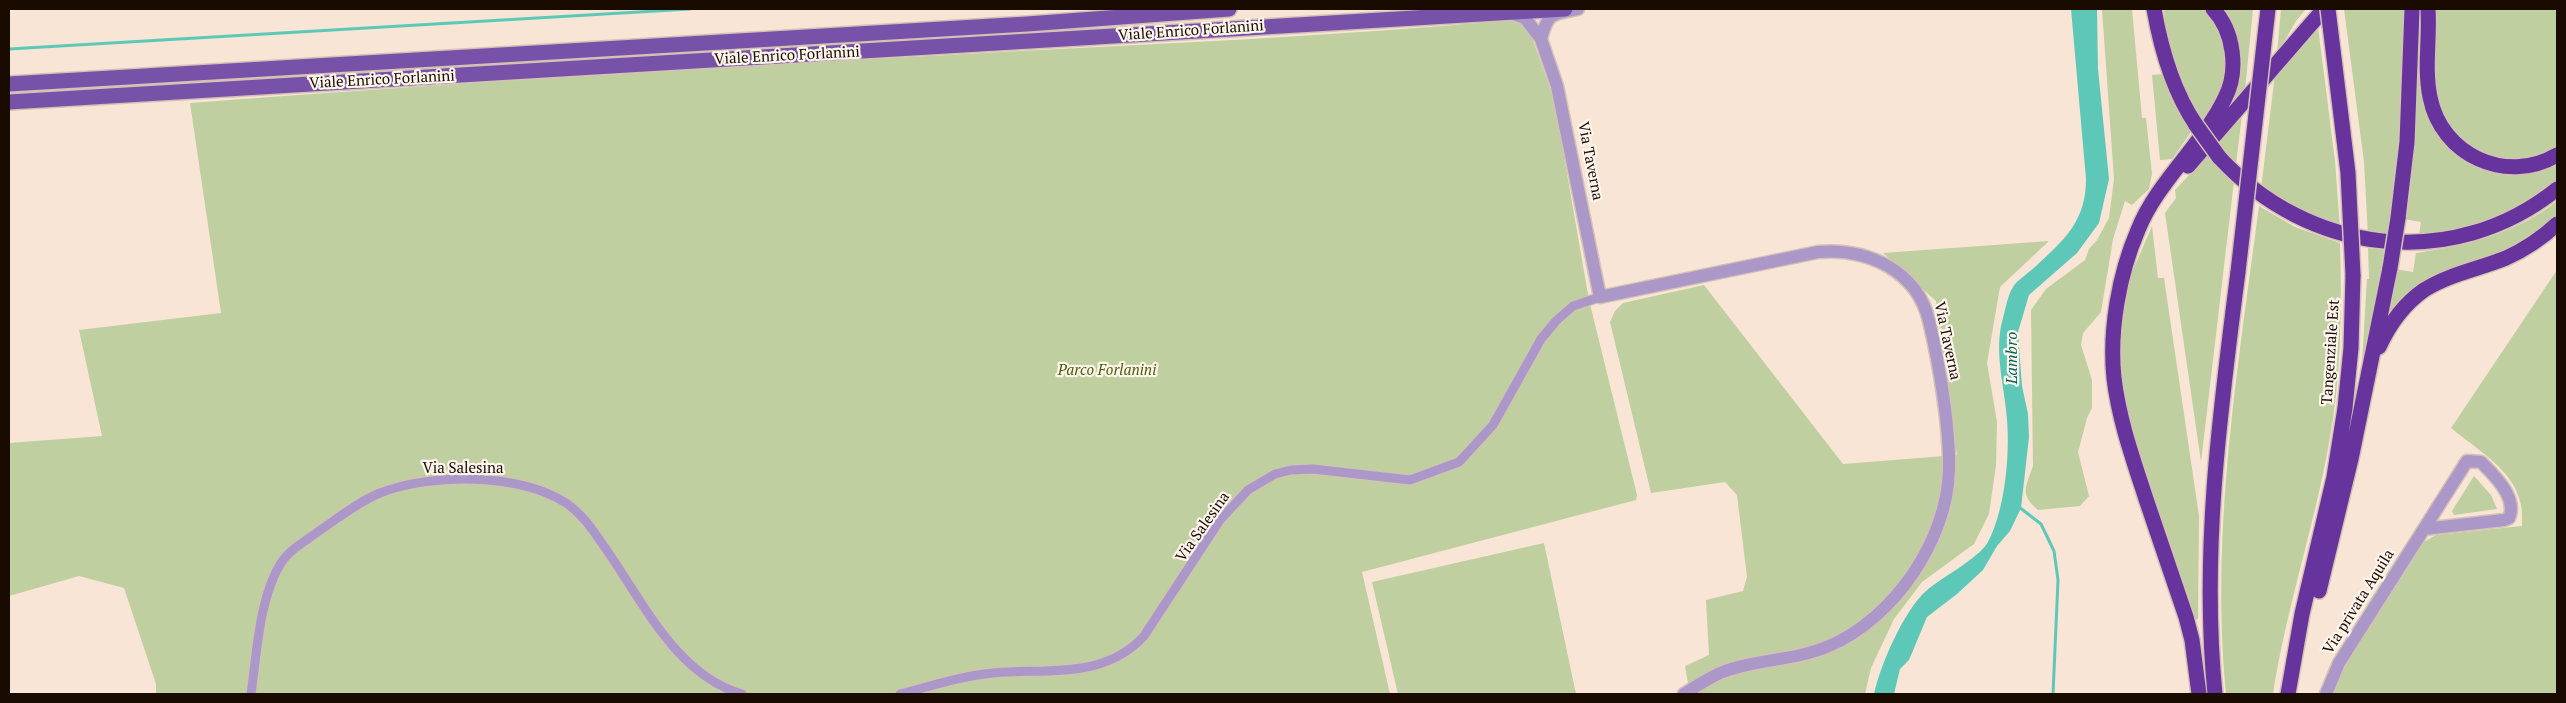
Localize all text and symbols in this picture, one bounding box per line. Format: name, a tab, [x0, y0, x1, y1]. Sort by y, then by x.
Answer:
street label: Viale Enrico Forlanini	[1118, 17, 1264, 45]
street label: Viale Enrico Forlanini	[714, 43, 860, 69]
street label: Viale Enrico Forlanini	[309, 67, 455, 93]
street label: Via Taverna	[1574, 120, 1606, 202]
street label: Tangenziale Est	[2318, 299, 2344, 405]
street label: Via Taverna	[1930, 300, 1964, 382]
water label: Lambro	[2002, 332, 2022, 384]
park label: Parco Forlanini	[1058, 362, 1156, 380]
street label: Via Salesina	[422, 460, 504, 478]
street label: Via Salesina	[1172, 489, 1234, 565]
street label: Via privata Aquila	[2320, 546, 2398, 658]

